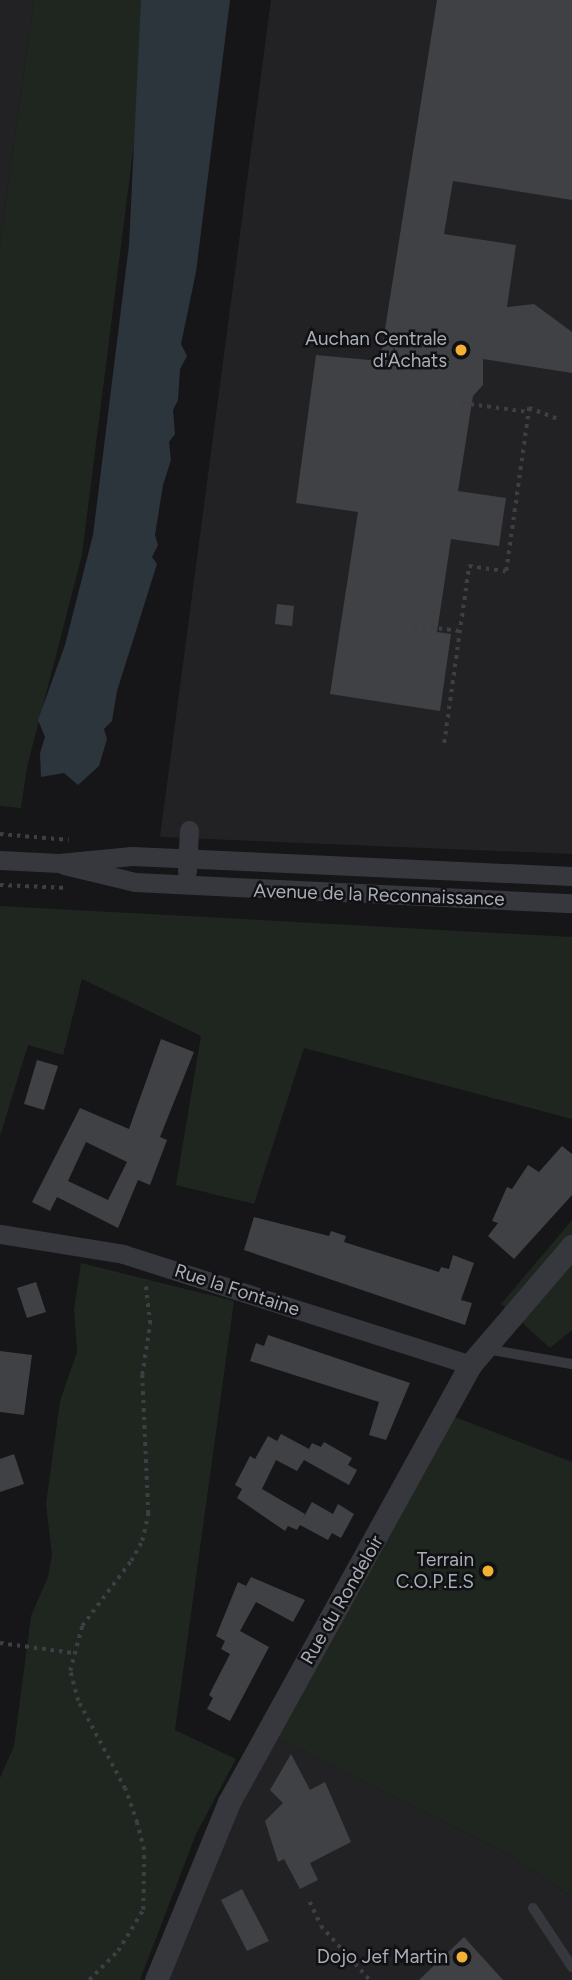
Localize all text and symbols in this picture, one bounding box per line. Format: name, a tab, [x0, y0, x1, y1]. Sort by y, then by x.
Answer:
place label: Auchan Centrale d'Achats	[305, 328, 447, 372]
marker: Auchan Centrale d'Achats	[453, 342, 469, 358]
street label: Avenue de la Reconnaissance	[253, 879, 505, 911]
street label: Rue la Fontaine	[172, 1259, 302, 1321]
street label: Rue du Rondeloir	[296, 1531, 388, 1669]
place label: Terrain C.O.P.E.S	[396, 1549, 474, 1593]
marker: Terrain C.O.P.E.S	[480, 1563, 496, 1579]
place label: Dojo Jef Martin	[317, 1946, 448, 1968]
marker: Dojo Jef Martin	[454, 1949, 470, 1965]

